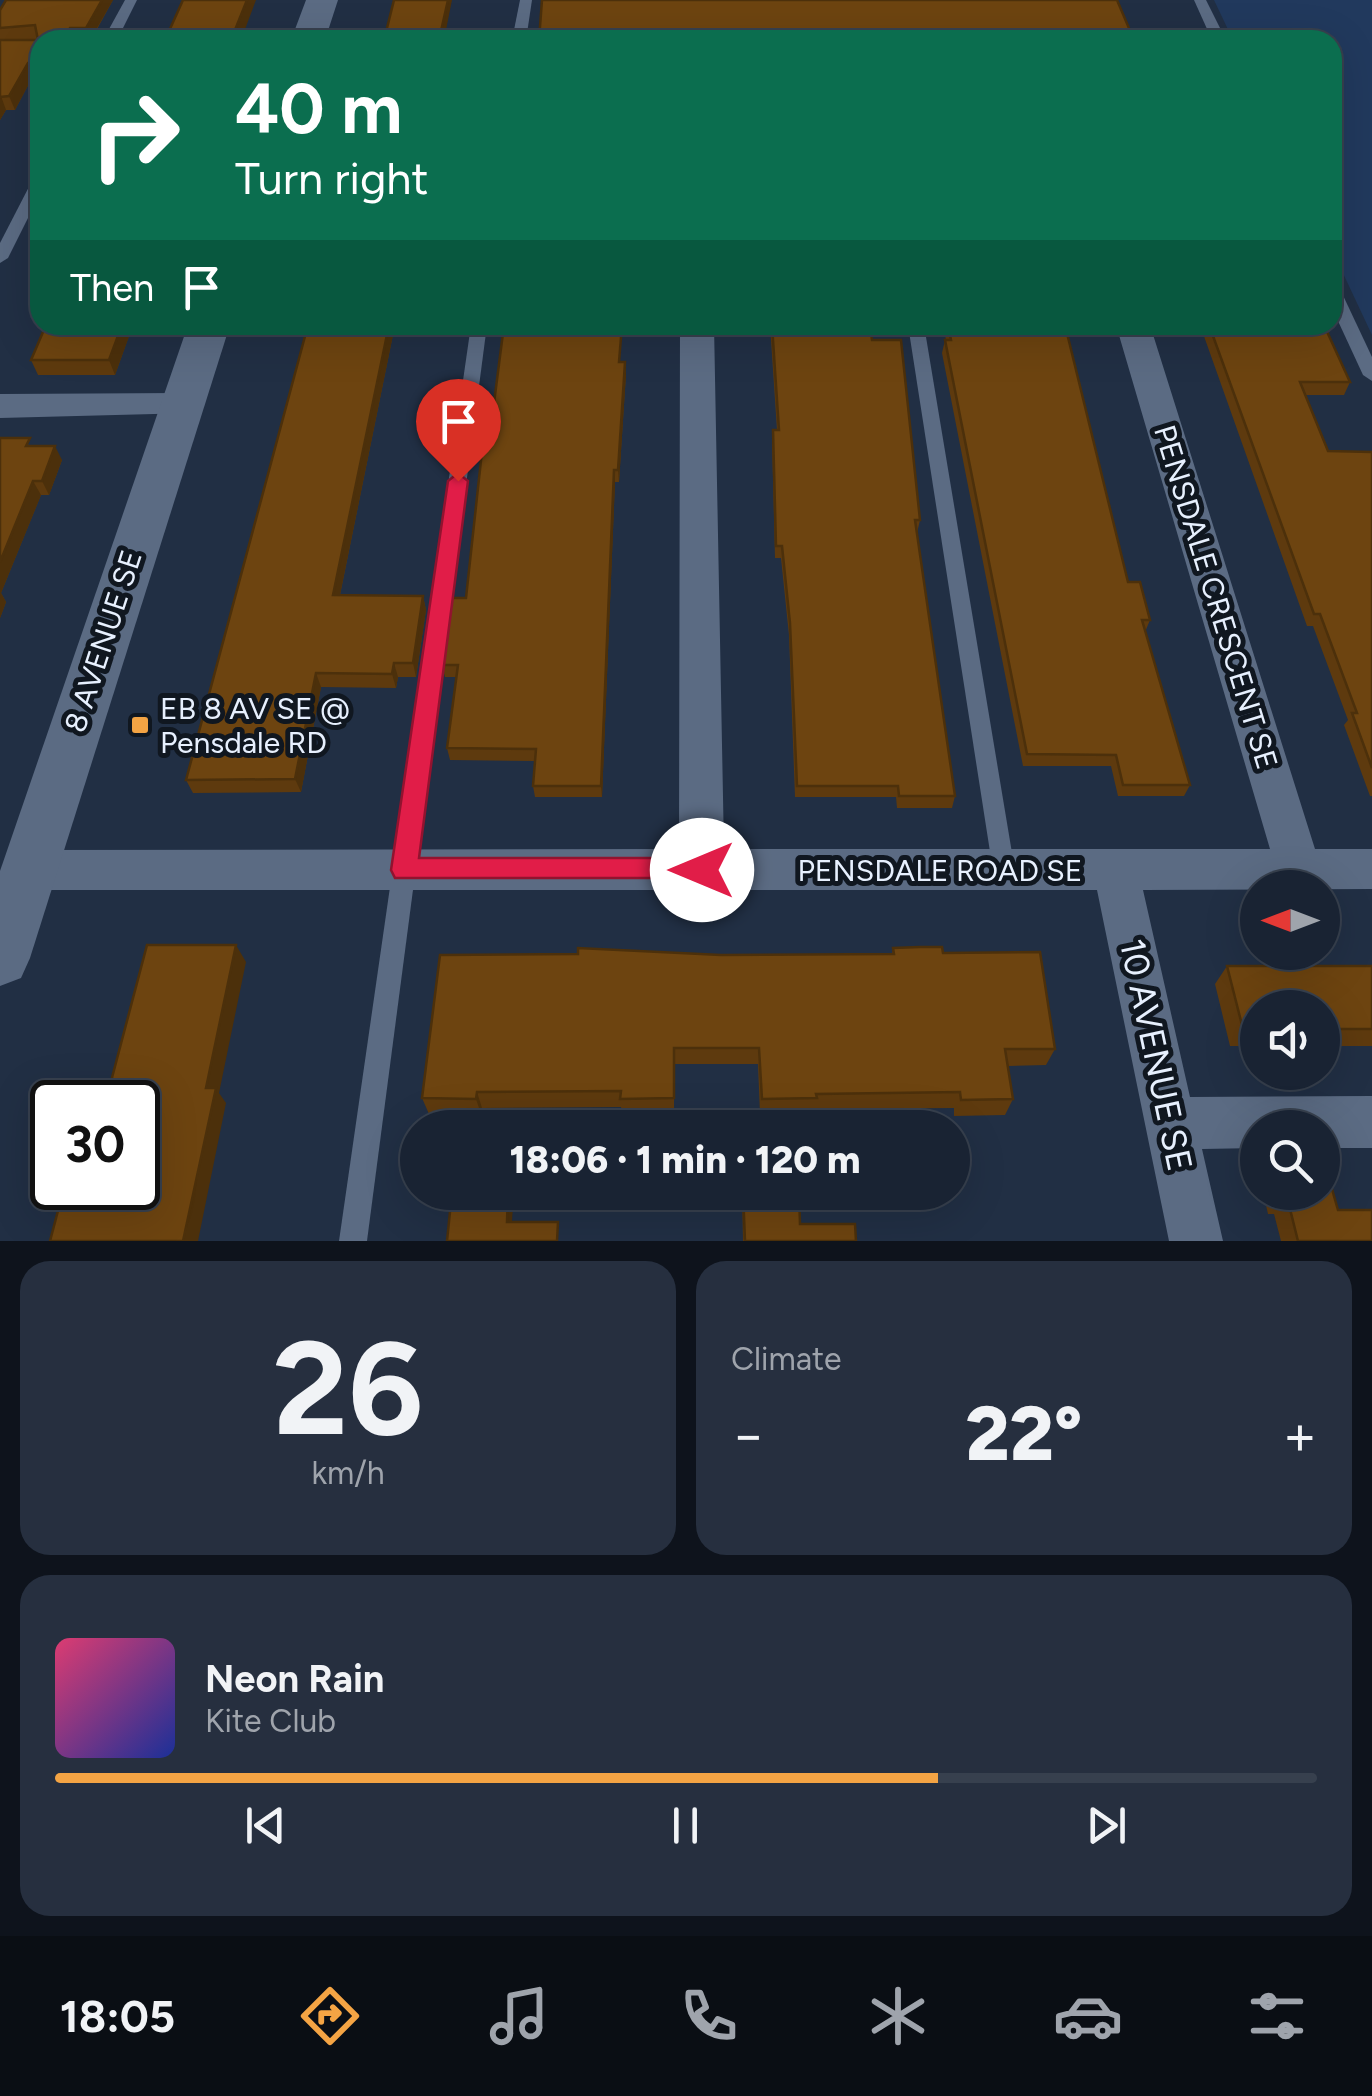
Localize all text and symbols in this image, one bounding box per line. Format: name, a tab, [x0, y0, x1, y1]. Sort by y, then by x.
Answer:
text: 40 m	[235, 66, 402, 151]
icon: right	[70, 70, 200, 200]
text: Turn right	[235, 151, 428, 205]
icon: arrive	[174, 260, 229, 315]
text: Then	[70, 265, 154, 311]
pin	[416, 379, 501, 482]
icon: arrive	[431, 394, 486, 449]
street label: PENSDALE CRESCENT SE	[1146, 420, 1286, 774]
street label: 8 AVENUE SE	[56, 545, 150, 737]
place label: EB 8 AV SE @ Pensdale RD	[160, 690, 350, 761]
marker: EB 8 AV SE @ Pensdale RD	[129, 714, 151, 736]
position arrow	[650, 818, 754, 922]
street label: PENSDALE ROAD SE	[797, 852, 1083, 889]
north arrow	[1240, 870, 1340, 970]
map controls	[1240, 870, 1340, 1210]
street label: 10 AVENUE SE	[1111, 935, 1201, 1175]
button: sound	[1240, 990, 1340, 1090]
speed limit sign: 30	[30, 1080, 160, 1210]
button: search	[1240, 1110, 1340, 1210]
text: 18:06 · 1 min · 120 m	[510, 1137, 860, 1183]
text: 26	[273, 1311, 423, 1467]
text: Climate	[731, 1340, 842, 1378]
text: 22°	[966, 1389, 1082, 1479]
text: −	[731, 1402, 765, 1468]
text: +	[1283, 1402, 1317, 1468]
text: km/h	[311, 1454, 385, 1492]
text: Neon Rain	[205, 1656, 384, 1702]
text: Kite Club	[205, 1702, 336, 1740]
icon: previous	[238, 1798, 293, 1853]
icon: pause	[658, 1798, 713, 1853]
icon: next	[1079, 1798, 1134, 1853]
icon: directions	[295, 1981, 365, 2051]
icon: music	[484, 1981, 554, 2051]
icon: phone	[674, 1981, 744, 2051]
icon: climate	[863, 1981, 933, 2051]
icon: car	[1053, 1981, 1123, 2051]
icon: filters	[1242, 1981, 1312, 2051]
text: 18:05	[60, 1989, 175, 2043]

